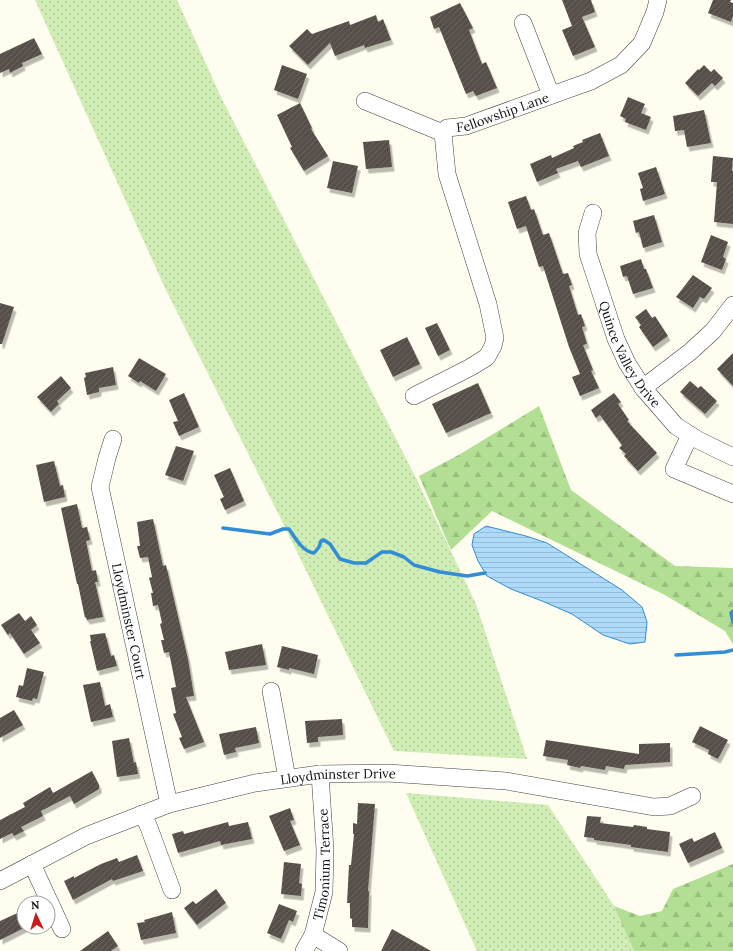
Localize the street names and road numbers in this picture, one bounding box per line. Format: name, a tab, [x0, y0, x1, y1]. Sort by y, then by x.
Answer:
street label: Fellowship Lane	[455, 89, 551, 136]
street label: Quince Valley Drive	[595, 299, 664, 411]
street label: Lloydminster Court	[108, 561, 150, 681]
street label: Lloydminster Drive	[279, 765, 396, 788]
street label: Timonium Terrace	[309, 808, 334, 922]

